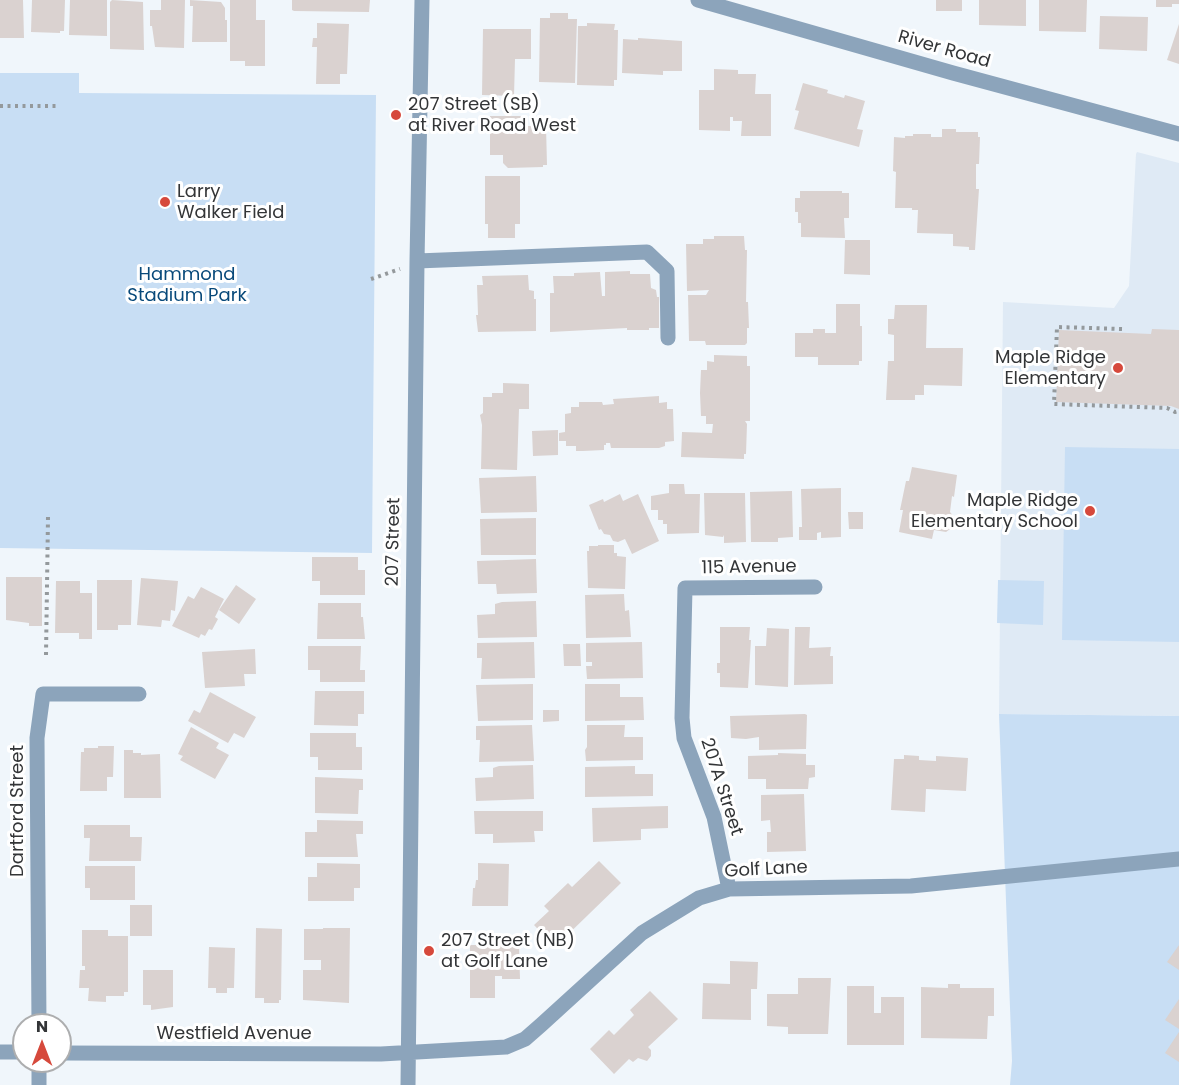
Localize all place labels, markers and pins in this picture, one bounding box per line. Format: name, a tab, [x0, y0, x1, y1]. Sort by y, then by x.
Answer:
place label: 207 Street (SB) at River Road West	[408, 94, 576, 136]
marker: 207 Street (SB) at River Road West	[389, 108, 403, 122]
place label: Larry Walker Field	[177, 181, 284, 224]
marker: Larry Walker Field	[158, 195, 172, 209]
place label: Maple Ridge Elementary	[995, 347, 1106, 389]
marker: Maple Ridge Elementary	[1111, 361, 1125, 375]
place label: Maple Ridge Elementary School	[911, 490, 1078, 532]
marker: Maple Ridge Elementary School	[1083, 504, 1097, 518]
place label: 207 Street (NB) at Golf Lane	[441, 930, 575, 972]
marker: 207 Street (NB) at Golf Lane	[422, 944, 436, 958]

